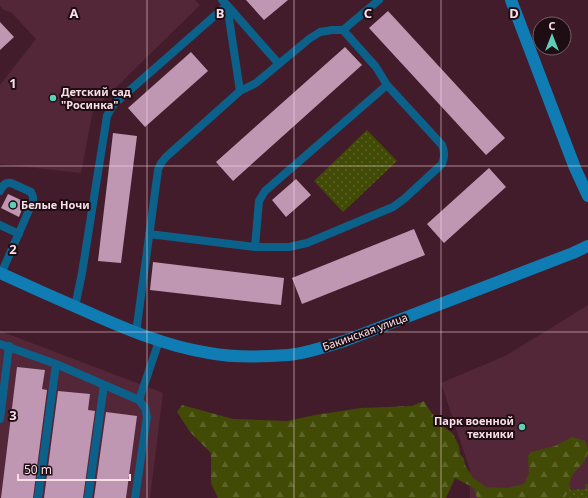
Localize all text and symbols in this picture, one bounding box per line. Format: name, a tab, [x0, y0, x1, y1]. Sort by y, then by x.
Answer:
text: A	[70, 4, 79, 22]
text: B	[216, 4, 224, 22]
text: C	[364, 4, 372, 22]
text: D	[509, 4, 519, 22]
north arrow	[532, 16, 572, 56]
text: С	[548, 18, 556, 33]
text: 1	[9, 74, 17, 92]
place label: Детский сад "Росинка"	[61, 84, 131, 112]
marker: Детский сад "Росинка"	[48, 93, 58, 103]
place label: Белые Ночи	[21, 197, 90, 212]
marker: Белые Ночи	[8, 200, 18, 210]
text: 2	[9, 240, 17, 258]
street label: Бакинская улица	[320, 309, 410, 354]
text: 3	[9, 406, 17, 424]
place label: Парк военной техники	[434, 413, 514, 441]
marker: Парк военной техники	[517, 422, 527, 432]
scale bar	[18, 456, 130, 482]
text: 50 m	[24, 461, 52, 478]

